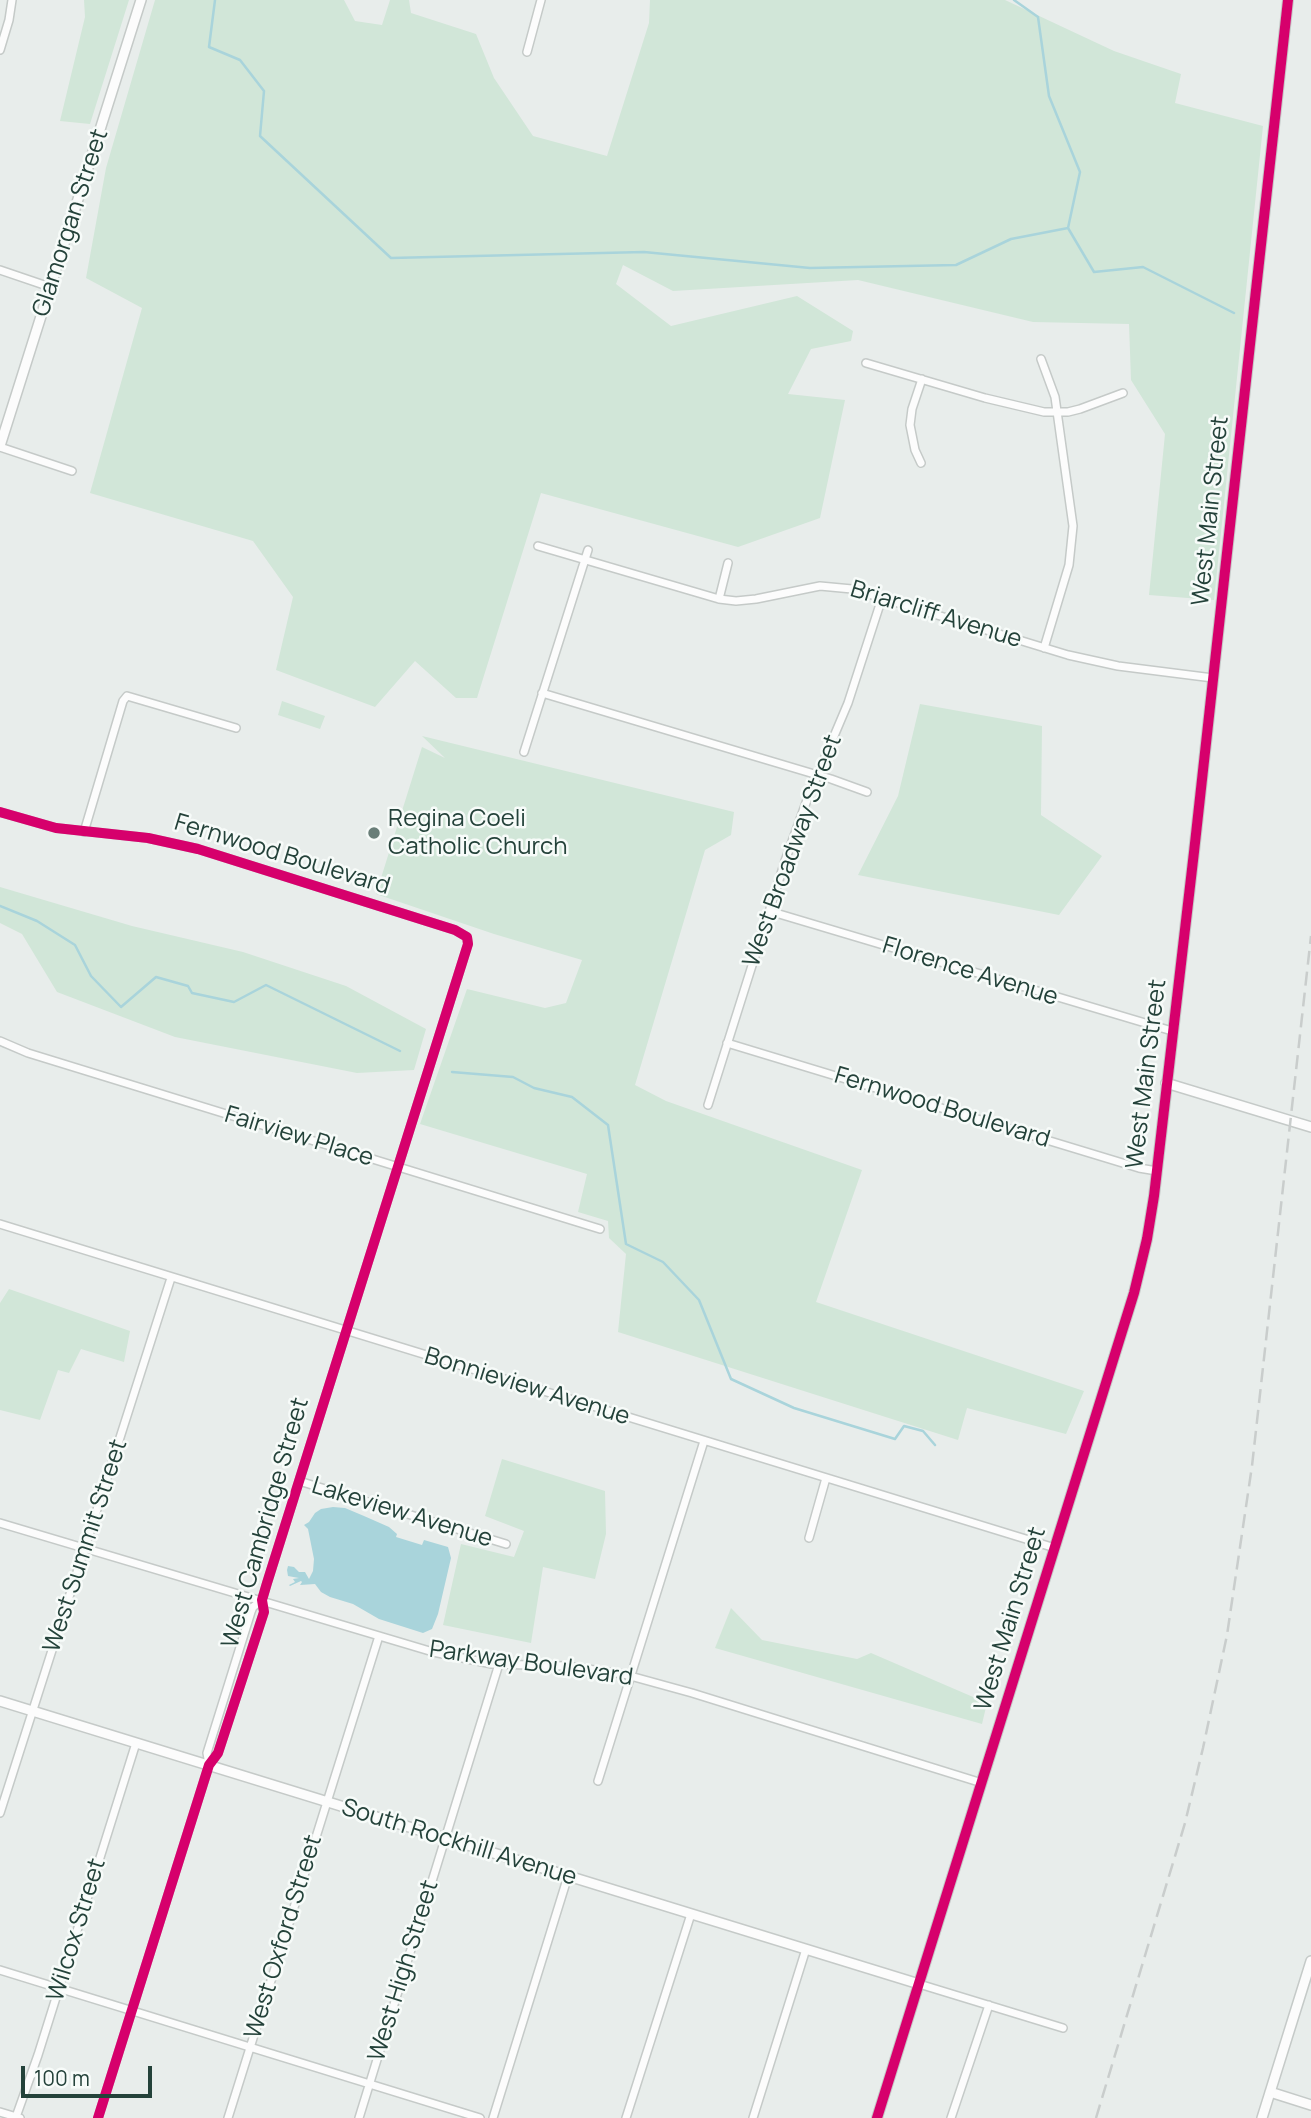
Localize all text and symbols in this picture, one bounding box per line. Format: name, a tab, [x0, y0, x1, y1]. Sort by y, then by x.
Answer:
street label: Glamorgan Street	[27, 126, 115, 320]
street label: West Main Street	[1187, 415, 1235, 607]
street label: Briarcliff Avenue	[847, 575, 1025, 655]
street label: West Broadway Street	[738, 731, 848, 971]
place label: Regina Coeli Catholic Church	[388, 805, 567, 861]
street label: Fernwood Boulevard	[171, 809, 393, 901]
marker: Regina Coeli Catholic Church	[366, 825, 382, 841]
street label: Florence Avenue	[879, 932, 1061, 1012]
street label: West Main Street	[1121, 978, 1173, 1170]
street label: Fernwood Boulevard	[831, 1062, 1053, 1154]
street label: Fairview Place	[221, 1101, 377, 1173]
street label: Bonnieview Avenue	[421, 1342, 633, 1432]
street label: West Cambridge Street	[216, 1394, 316, 1652]
street label: West Summit Street	[38, 1436, 134, 1656]
street label: Lakeview Avenue	[308, 1472, 496, 1554]
street label: West Main Street	[969, 1524, 1053, 1714]
street label: Parkway Boulevard	[427, 1635, 635, 1693]
street label: South Rockhill Avenue	[338, 1793, 580, 1893]
street label: West Oxford Street	[239, 1832, 329, 2042]
street label: Wilcox Street	[42, 1855, 112, 2005]
street label: West High Street	[363, 1877, 445, 2065]
scale bar	[24, 2052, 156, 2096]
text: 100 m	[34, 2064, 90, 2092]

